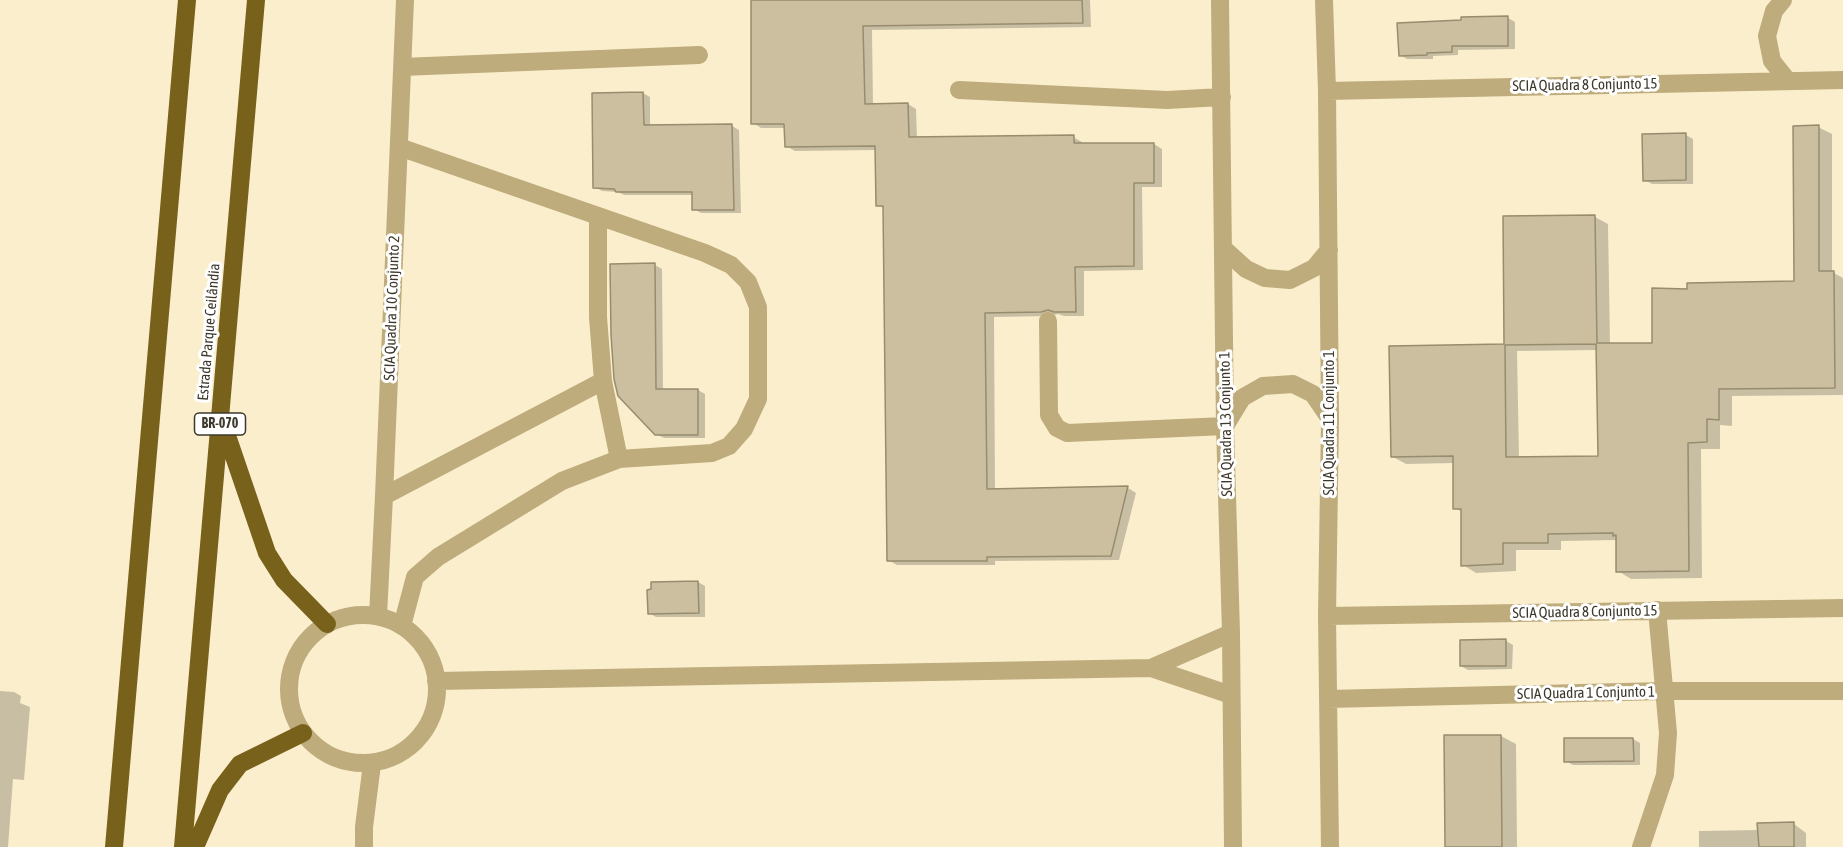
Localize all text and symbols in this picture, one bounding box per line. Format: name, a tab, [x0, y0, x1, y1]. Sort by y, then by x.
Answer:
street label: SCIA Quadra 8 Conjunto 15	[1512, 75, 1658, 95]
street label: SCIA Quadra 10 Conjunto 2	[380, 235, 404, 381]
street label: Estrada Parque Ceilândia	[194, 263, 224, 401]
street label: SCIA Quadra 11 Conjunto 1	[1320, 350, 1338, 496]
street label: SCIA Quadra 13 Conjunto 1	[1216, 351, 1236, 497]
road number: BR-070	[194, 413, 246, 435]
street label: SCIA Quadra 8 Conjunto 15	[1512, 602, 1658, 622]
street label: SCIA Quadra 1 Conjunto 1	[1517, 683, 1655, 703]

